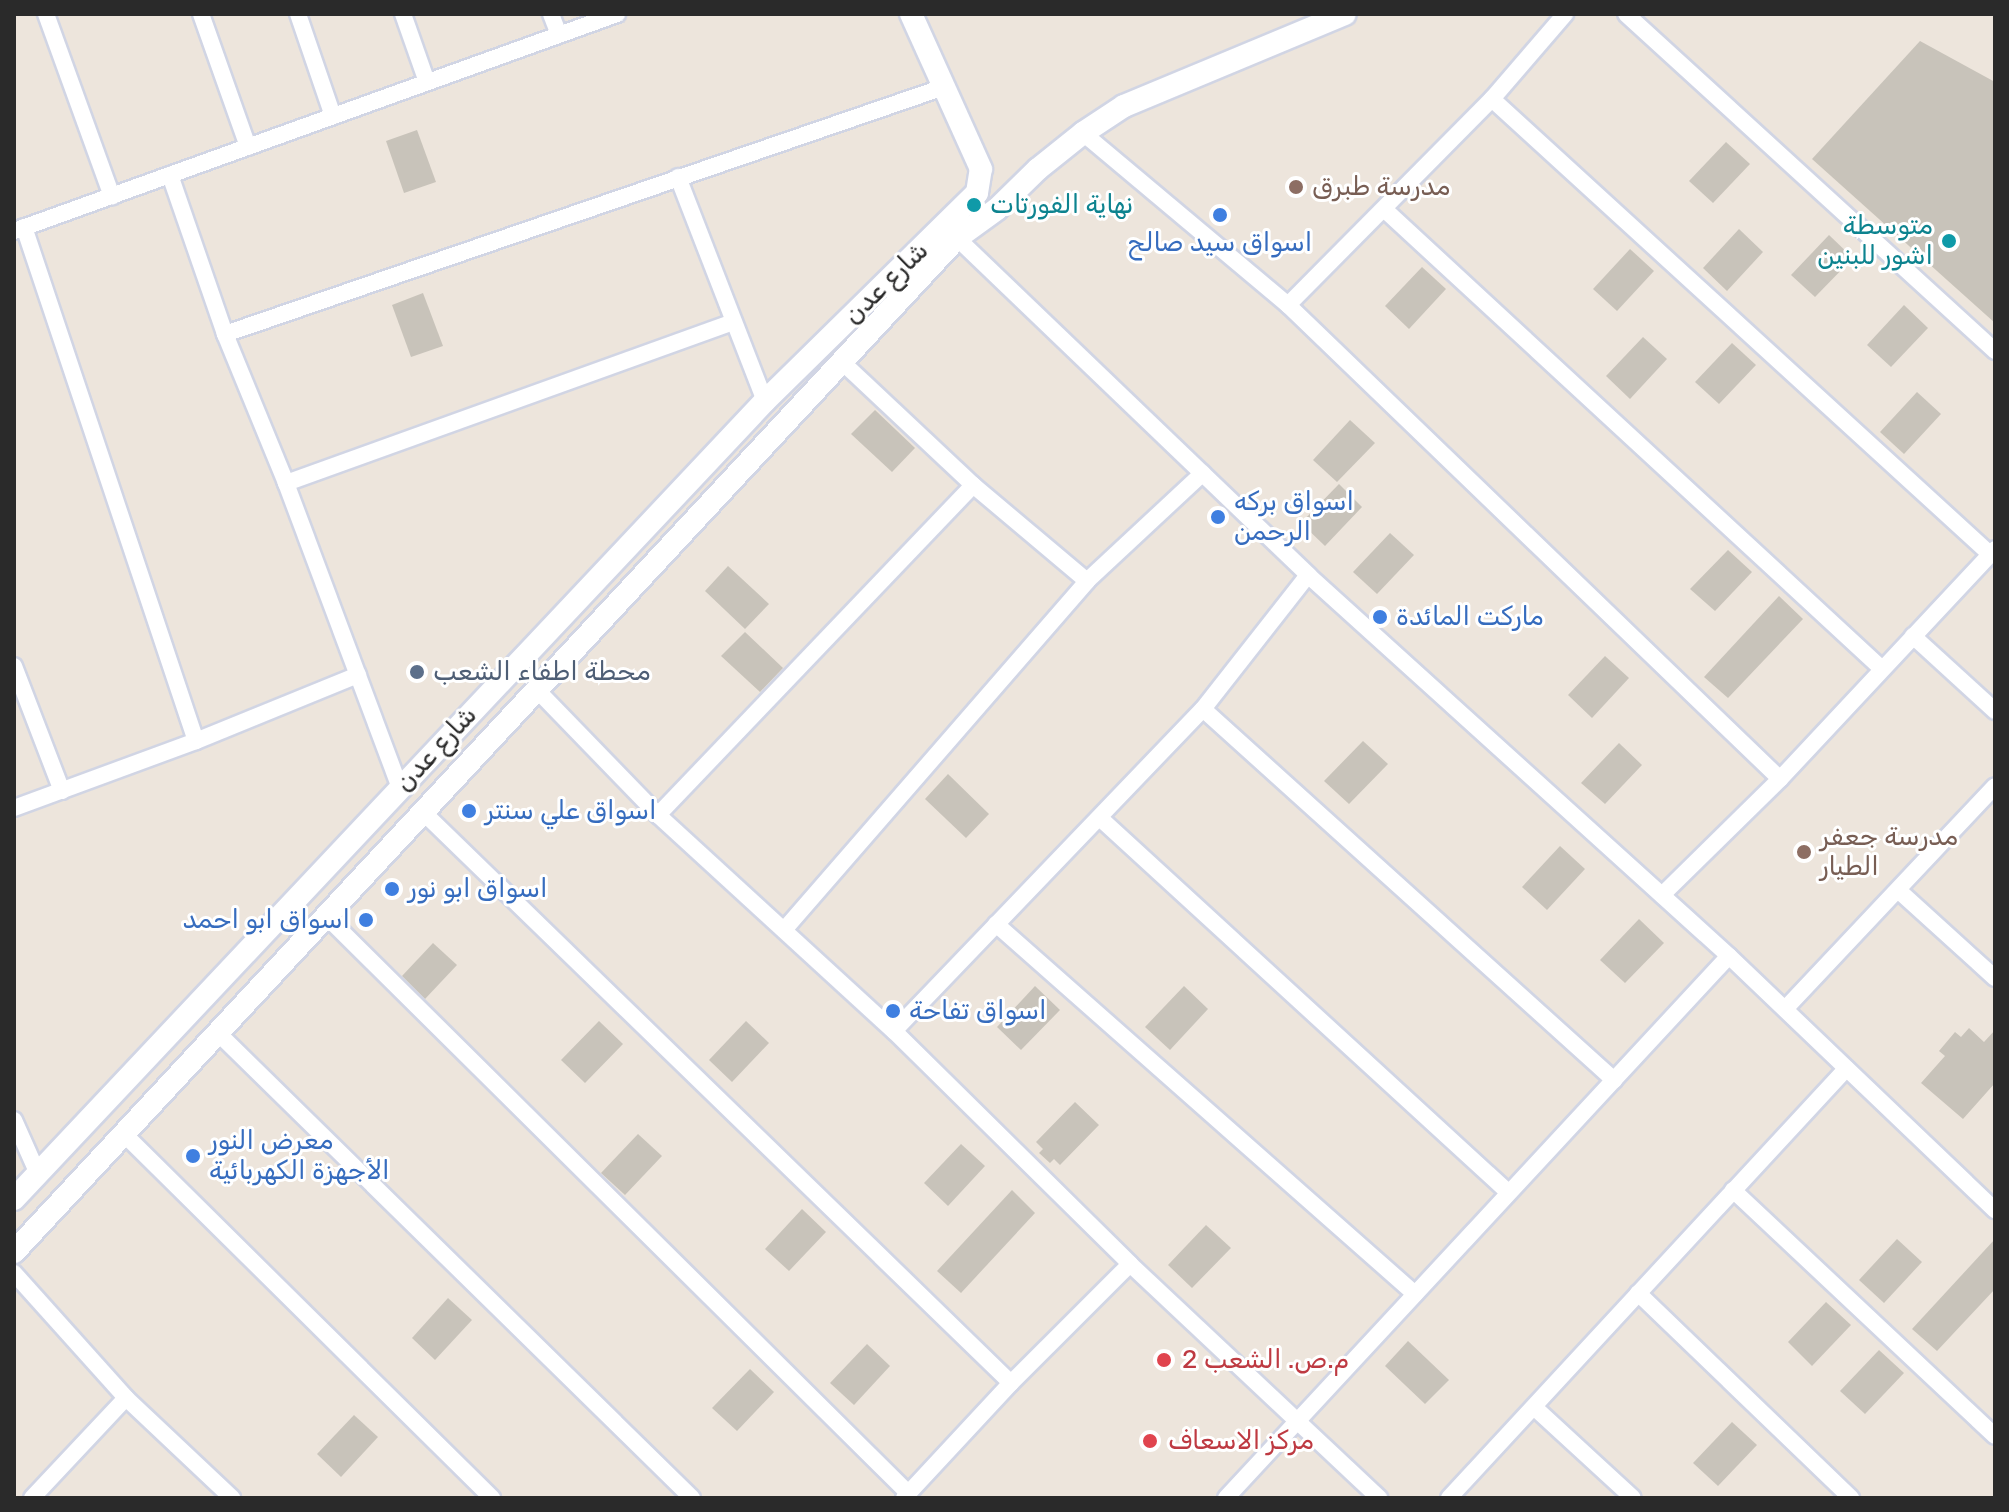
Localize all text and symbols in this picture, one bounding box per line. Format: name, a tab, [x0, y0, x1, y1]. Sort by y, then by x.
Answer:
place label: مدرسة طبرق	[1312, 171, 1450, 203]
marker: مدرسة طبرق	[1287, 178, 1305, 196]
place label: نهاية الفورتات	[990, 189, 1133, 221]
marker: نهاية الفورتات	[965, 196, 983, 214]
marker: اسواق سيد صالح	[1211, 206, 1229, 224]
place label: متوسطة اشور للبنين	[1817, 210, 1933, 272]
place label: اسواق سيد صالح	[1128, 227, 1312, 259]
marker: متوسطة اشور للبنين	[1940, 232, 1958, 250]
street label: شارع عدن	[837, 235, 935, 331]
place label: اسواق بركه الرحمن	[1234, 486, 1354, 548]
marker: اسواق بركه الرحمن	[1209, 508, 1227, 526]
place label: ماركت المائدة	[1396, 601, 1544, 633]
marker: ماركت المائدة	[1371, 608, 1389, 626]
place label: محطة اطفاء الشعب	[433, 656, 651, 688]
marker: محطة اطفاء الشعب	[408, 663, 426, 681]
street label: شارع عدن	[389, 700, 483, 798]
place label: اسواق علي سنتر	[485, 795, 657, 827]
marker: اسواق علي سنتر	[460, 802, 478, 820]
place label: مدرسة جعفر الطيار	[1820, 821, 1958, 882]
marker: مدرسة جعفر الطيار	[1795, 843, 1813, 861]
place label: اسواق ابو نور	[408, 873, 548, 905]
marker: اسواق ابو نور	[383, 880, 401, 898]
place label: اسواق ابو احمد	[182, 904, 350, 936]
marker: اسواق ابو احمد	[357, 911, 375, 929]
place label: اسواق تفاحة	[909, 995, 1047, 1027]
marker: اسواق تفاحة	[884, 1002, 902, 1020]
place label: معرض النور الأجهزة الكهربائية	[209, 1125, 390, 1186]
marker: معرض النور الأجهزة الكهربائية	[184, 1147, 202, 1165]
place label: م.ص. الشعب 2	[1182, 1344, 1349, 1376]
marker: م.ص. الشعب 2	[1153, 1349, 1175, 1371]
place label: مركز الاسعاف	[1168, 1425, 1314, 1457]
marker: مركز الاسعاف	[1139, 1430, 1161, 1452]

